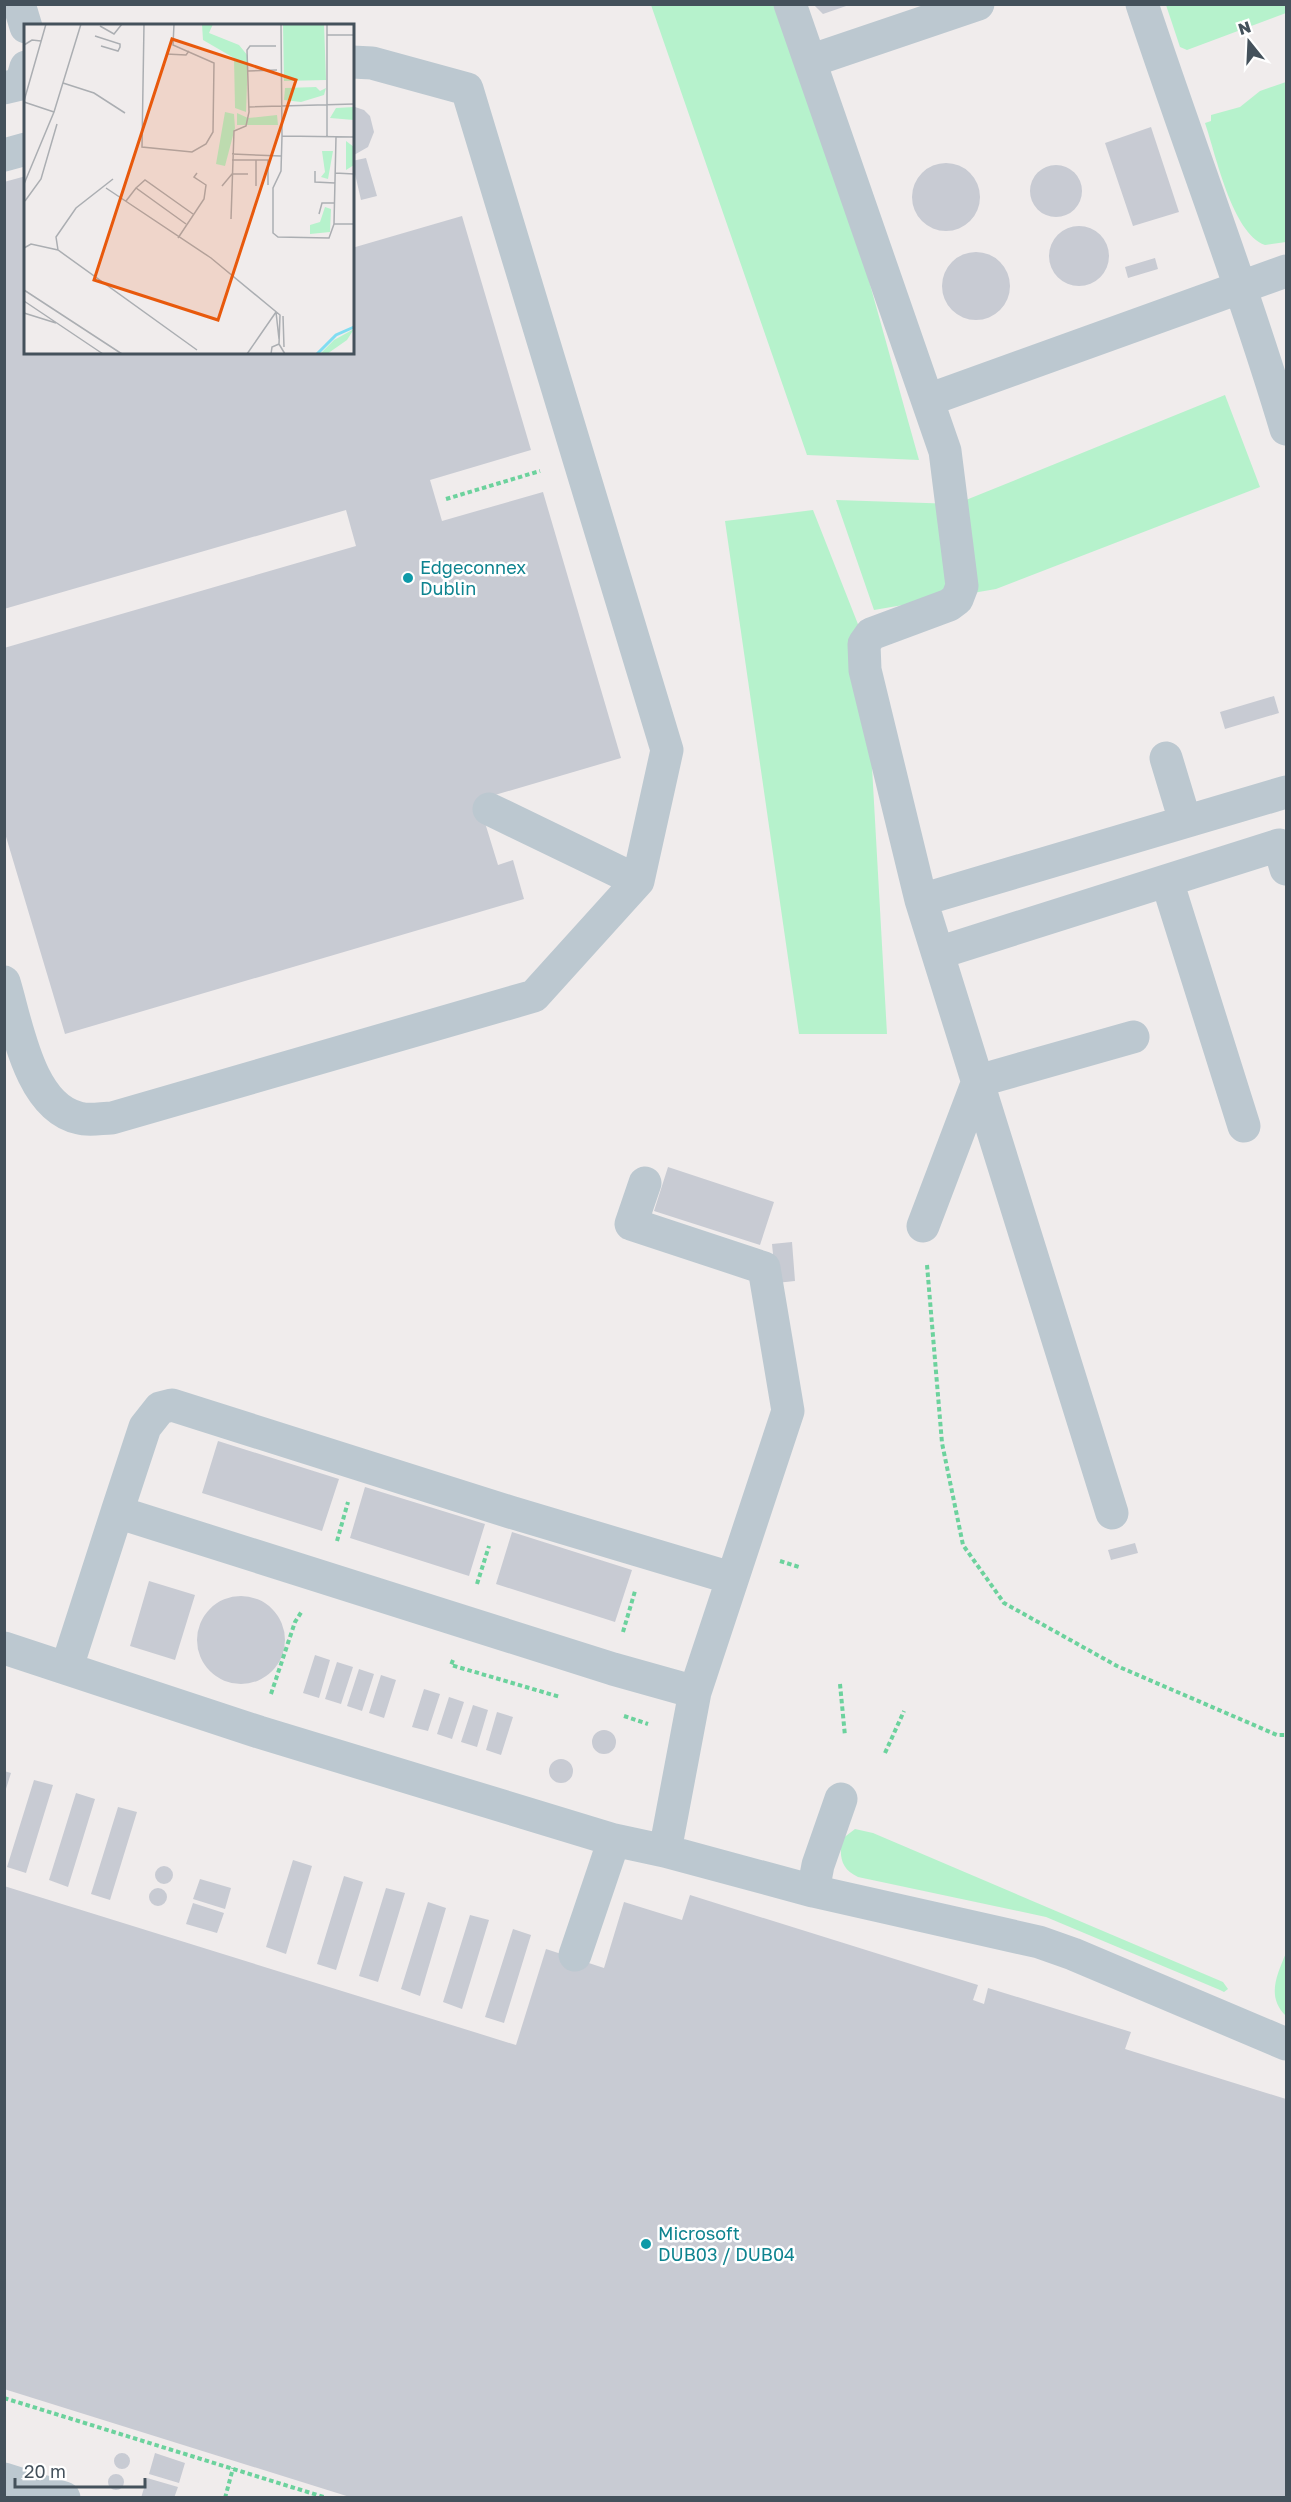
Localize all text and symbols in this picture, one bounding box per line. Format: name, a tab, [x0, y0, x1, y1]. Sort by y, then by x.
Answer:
north arrow	[1219, 12, 1279, 72]
text: N	[1235, 16, 1253, 39]
inset map	[24, 24, 354, 354]
place label: Edgeconnex Dublin	[420, 556, 526, 599]
marker: Edgeconnex Dublin	[401, 571, 415, 585]
place label: Microsoft DUB03 / DUB04	[658, 2222, 795, 2265]
marker: Microsoft DUB03 / DUB04	[639, 2237, 653, 2251]
scale bar	[15, 2451, 146, 2489]
text: 20 m	[24, 2460, 66, 2482]

